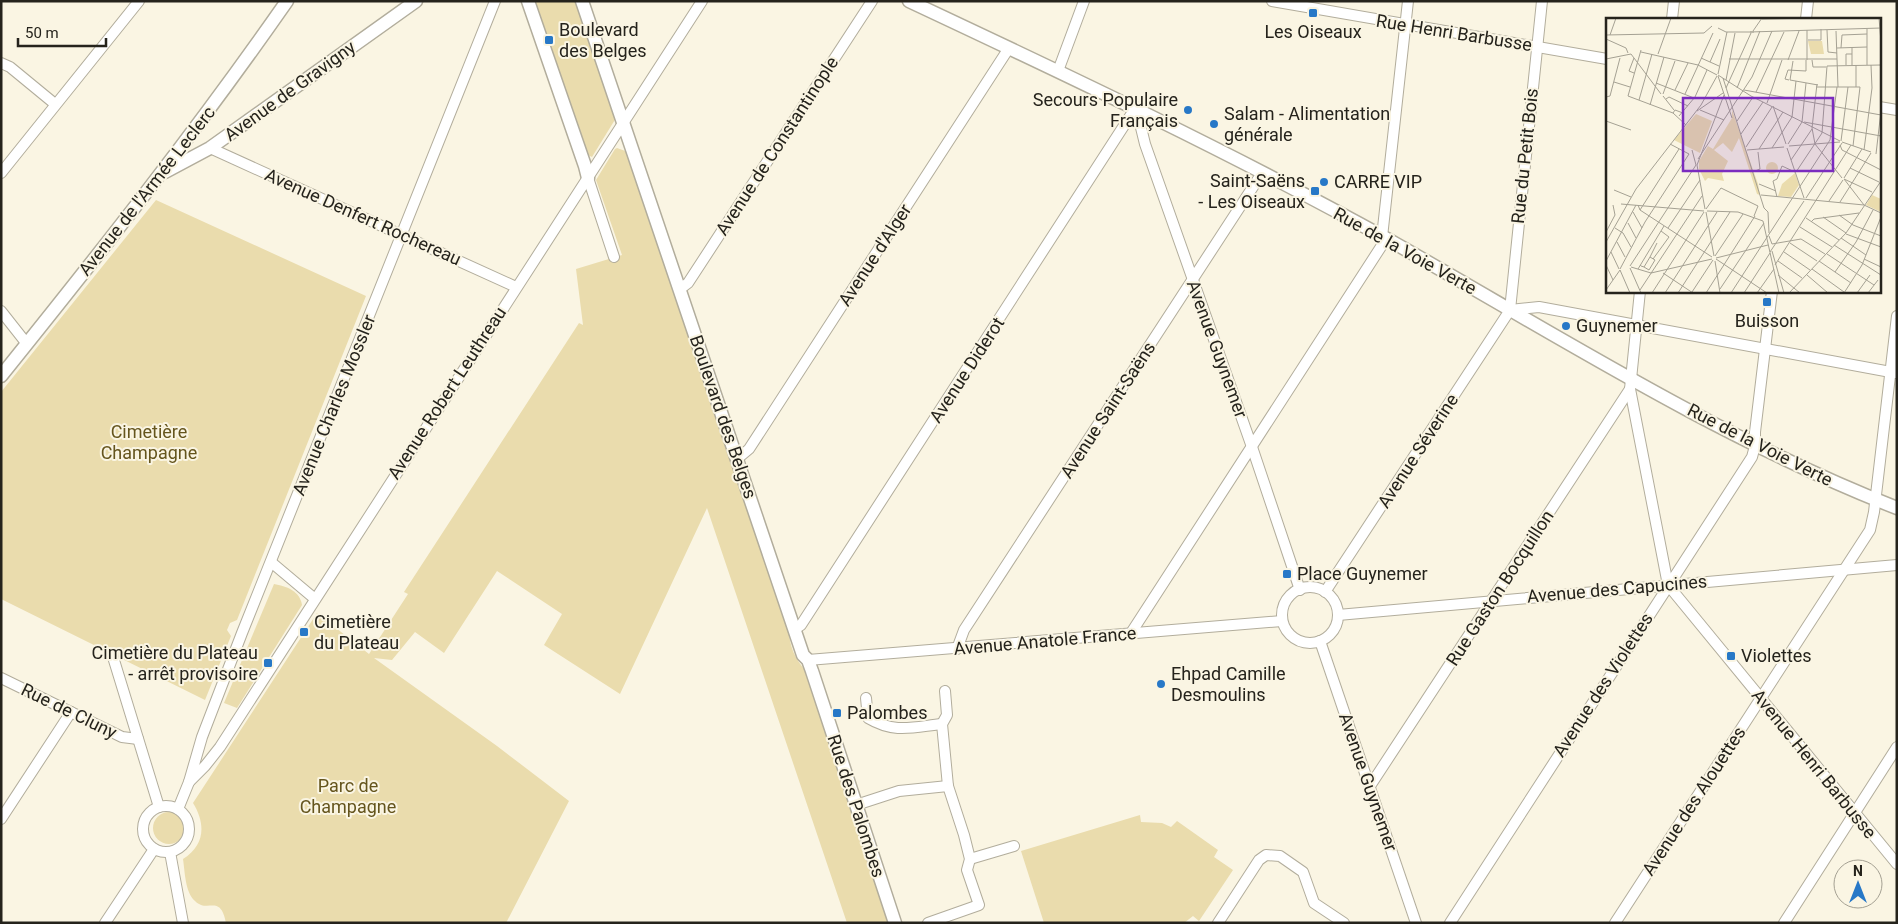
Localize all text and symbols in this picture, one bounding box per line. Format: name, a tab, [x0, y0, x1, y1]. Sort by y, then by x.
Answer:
marker: Les Oiseaux	[1307, 7, 1319, 19]
street label: Rue Henri Barbusse	[1375, 10, 1534, 55]
scale bar	[18, 15, 105, 47]
inset map	[1606, 18, 1880, 292]
place label: Boulevard des Belges	[559, 19, 647, 61]
place label: Les Oiseaux	[1264, 21, 1362, 42]
text: 50 m	[25, 24, 59, 42]
marker: Boulevard des Belges	[543, 34, 555, 46]
street label: Avenue de Gravigny	[220, 36, 360, 145]
street label: Avenue de Constantinople	[711, 52, 842, 239]
street label: Rue du Petit Bois	[1507, 87, 1542, 225]
place label: Secours Populaire Français	[1033, 89, 1178, 131]
street label: Avenue de l'Armée Leclerc	[74, 102, 219, 280]
place label: Salam - Alimentation générale	[1224, 103, 1390, 145]
marker: Secours Populaire Français	[1182, 104, 1194, 116]
marker: Salam - Alimentation générale	[1208, 118, 1220, 130]
street label: Avenue Denfert Rochereau	[262, 164, 465, 269]
place label: Saint-Saëns - Les Oiseaux	[1198, 170, 1305, 212]
place label: CARRE VIP	[1334, 171, 1422, 192]
marker: CARRE VIP	[1318, 176, 1330, 188]
marker: Saint-Saëns - Les Oiseaux	[1309, 185, 1321, 197]
street label: Avenue d'Alger	[834, 200, 915, 310]
street label: Rue de la Voie Verte	[1330, 203, 1480, 299]
street label: Avenue Guynemer	[1183, 277, 1252, 421]
marker: Buisson	[1761, 296, 1773, 308]
street label: Avenue Robert Leuthreau	[383, 303, 510, 483]
place label: Buisson	[1735, 310, 1799, 331]
street label: Avenue Charles Mossler	[288, 311, 379, 498]
street label: Avenue Diderot	[925, 313, 1008, 426]
place label: Guynemer	[1576, 315, 1658, 336]
marker: Guynemer	[1560, 320, 1572, 332]
street label: Boulevard des Belges	[686, 332, 761, 501]
street label: Avenue Saint-Saëns	[1056, 338, 1159, 482]
street label: Avenue Séverine	[1373, 390, 1462, 512]
street label: Rue de la Voie Verte	[1684, 399, 1836, 490]
park label: Cimetière Champagne	[101, 421, 197, 463]
street label: Rue Gaston Bocquillon	[1441, 506, 1558, 669]
place label: Place Guynemer	[1297, 563, 1428, 584]
marker: Place Guynemer	[1281, 568, 1293, 580]
street label: Avenue des Capucines	[1526, 570, 1708, 607]
street label: Avenue des Violettes	[1548, 609, 1657, 761]
place label: Cimetière du Plateau	[314, 611, 399, 653]
street label: Avenue Anatole France	[953, 622, 1137, 659]
marker: Cimetière du Plateau	[298, 626, 310, 638]
place label: Cimetière du Plateau - arrêt provisoire	[92, 642, 258, 684]
place label: Violettes	[1741, 645, 1812, 666]
marker: Violettes	[1725, 650, 1737, 662]
marker: Cimetière du Plateau - arrêt provisoire	[262, 657, 274, 669]
place label: Ehpad Camille Desmoulins	[1171, 663, 1286, 705]
street label: Rue de Cluny	[18, 678, 121, 743]
marker: Ehpad Camille Desmoulins	[1155, 678, 1167, 690]
street label: Avenue Henri Barbusse	[1748, 685, 1881, 843]
place label: Palombes	[847, 702, 927, 723]
marker: Palombes	[831, 707, 843, 719]
street label: Avenue Guynemer	[1335, 710, 1402, 854]
street label: Avenue des Alouettes	[1638, 722, 1750, 879]
street label: Rue des Palombes	[823, 732, 889, 880]
park label: Parc de Champagne	[300, 775, 396, 817]
north arrow	[1833, 859, 1883, 909]
text: N	[1853, 863, 1863, 879]

